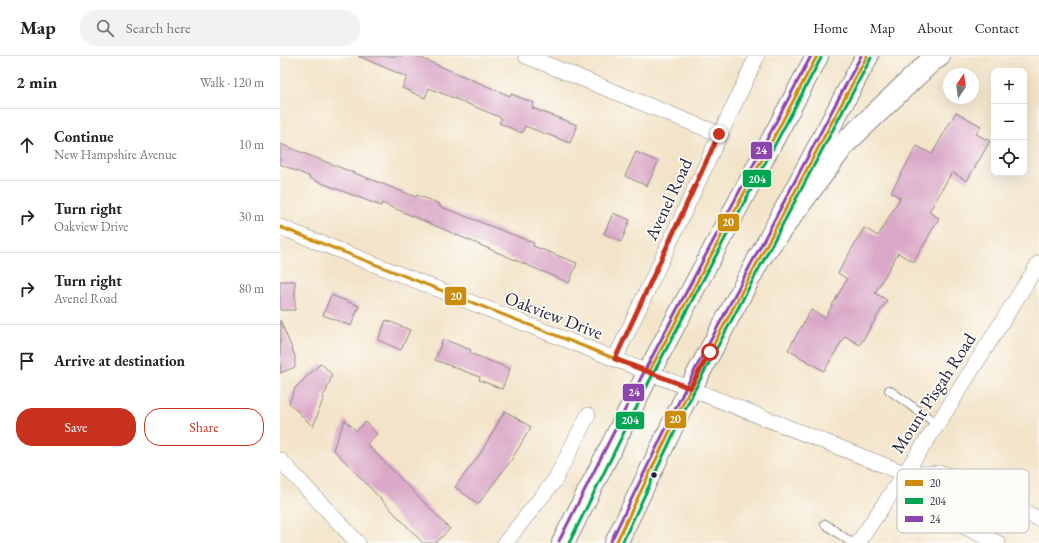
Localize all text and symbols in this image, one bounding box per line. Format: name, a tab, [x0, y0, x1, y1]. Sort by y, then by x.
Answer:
search box	[80, 10, 360, 46]
text: Map	[20, 15, 56, 40]
icon: search	[94, 17, 116, 39]
text: Search here	[126, 18, 191, 37]
text: Home	[813, 19, 848, 37]
text: Map	[870, 19, 895, 37]
text: About	[917, 19, 953, 37]
text: Contact	[975, 19, 1019, 37]
north arrow	[943, 68, 979, 104]
map controls	[991, 68, 1027, 176]
button: +	[991, 68, 1027, 104]
text: 2 min	[16, 71, 57, 93]
text: Walk · 120 m	[200, 74, 264, 91]
button: −	[991, 104, 1027, 140]
route end	[710, 125, 728, 143]
text: Continue	[54, 127, 114, 146]
icon: ahead	[16, 134, 38, 156]
text: 10 m	[239, 136, 264, 153]
button: locate	[991, 140, 1027, 176]
line badge: 24	[750, 141, 773, 160]
text: 24	[755, 143, 767, 157]
text: New Hampshire Avenue	[54, 146, 177, 163]
street label: Avenel Road	[639, 154, 697, 245]
line badge: 204	[742, 169, 772, 188]
text: 204	[748, 172, 766, 186]
text: Turn right	[54, 199, 122, 218]
icon: right	[16, 206, 38, 228]
text: 30 m	[239, 208, 264, 225]
line badge: 20	[717, 213, 740, 232]
text: 20	[722, 215, 734, 229]
text: Oakview Drive	[54, 218, 128, 235]
text: Turn right	[54, 271, 122, 290]
icon: right	[16, 278, 38, 300]
text: 80 m	[239, 280, 264, 297]
line badge: 20	[444, 286, 467, 306]
street label: Oakview Drive	[502, 286, 606, 344]
text: 20	[450, 289, 462, 303]
text: Avenel Road	[54, 290, 117, 307]
street label: Mount Pisgah Road	[886, 328, 981, 457]
route start	[701, 343, 719, 361]
icon: arrive	[16, 350, 38, 372]
text: Arrive at destination	[54, 351, 185, 370]
line badge: 24	[622, 383, 645, 402]
text: 24	[628, 385, 640, 399]
button: Save	[16, 408, 136, 446]
button: Share	[144, 408, 264, 446]
line badge: 20	[664, 410, 687, 429]
line badge: 204	[615, 411, 645, 430]
text: 20	[669, 412, 681, 426]
text: 204	[621, 413, 639, 427]
legend	[897, 469, 1029, 533]
unlabelled marker	[649, 470, 659, 480]
text: 20	[930, 476, 941, 490]
text: 204	[930, 494, 947, 508]
text: 24	[930, 512, 941, 526]

